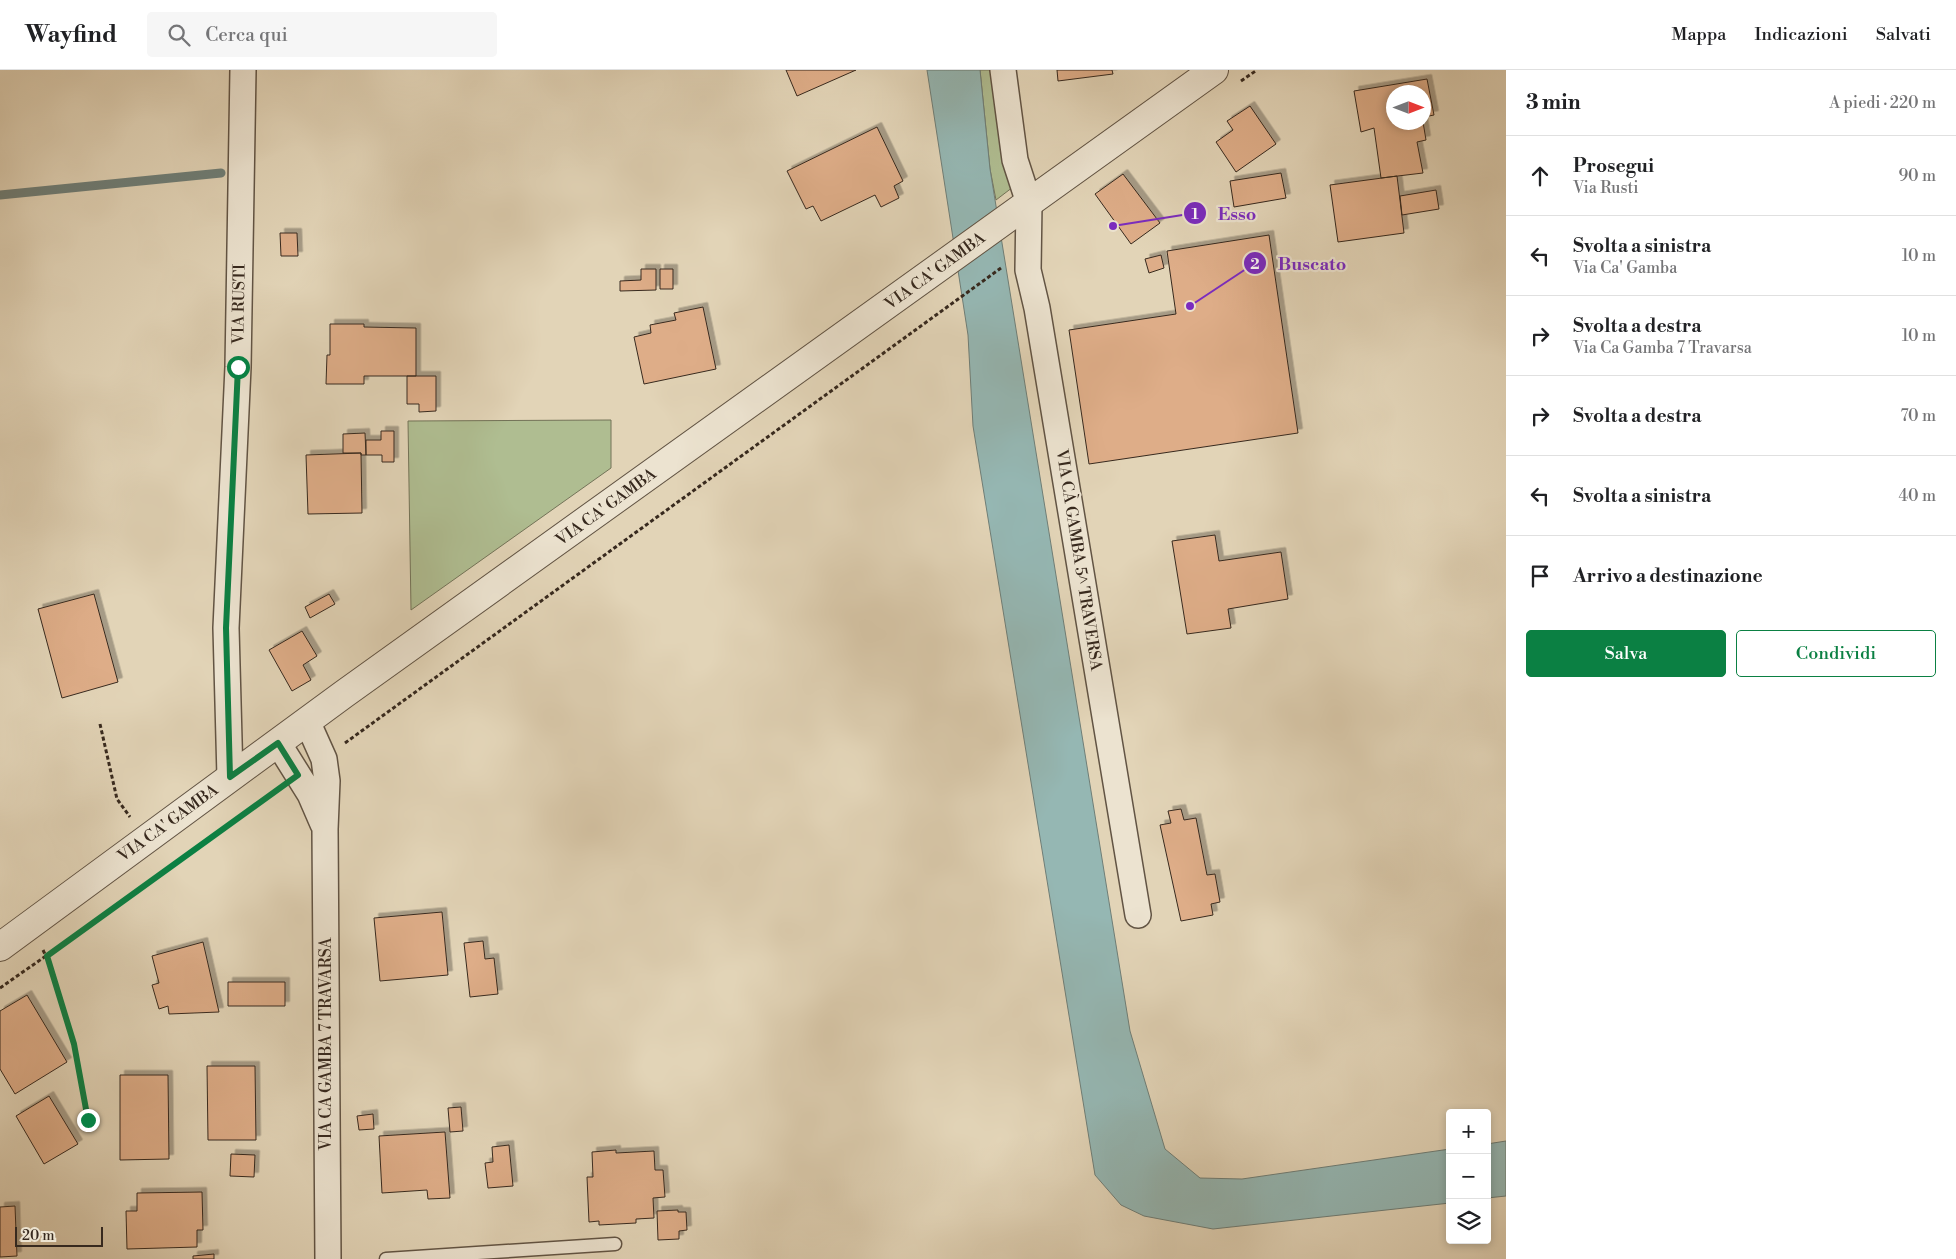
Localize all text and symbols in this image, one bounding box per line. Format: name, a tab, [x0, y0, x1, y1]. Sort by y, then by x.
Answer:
search box	[147, 12, 497, 57]
text: Wayfind	[25, 20, 117, 50]
icon: search	[165, 21, 193, 49]
text: Cerca qui	[205, 23, 288, 47]
text: Mappa	[1672, 23, 1726, 46]
text: Indicazioni	[1754, 23, 1848, 46]
text: Salvati	[1876, 23, 1931, 46]
north arrow	[1386, 85, 1431, 130]
text: 3 min	[1526, 90, 1581, 116]
text: A piedi · 220 m	[1829, 93, 1936, 113]
text: Prosegui	[1573, 154, 1654, 178]
icon: ahead	[1526, 162, 1554, 190]
text: 90 m	[1898, 166, 1936, 186]
text: Via Rusti	[1573, 178, 1638, 198]
callout: Esso	[1183, 197, 1266, 230]
text: Esso	[1218, 203, 1256, 226]
text: 1	[1191, 205, 1199, 224]
street label: VIA CA' GAMBA	[880, 227, 990, 315]
text: Svolta a sinistra	[1573, 234, 1711, 258]
icon: left	[1526, 242, 1554, 270]
text: 10 m	[1902, 246, 1936, 266]
callout: Buscato	[1242, 247, 1356, 280]
text: Buscato	[1278, 253, 1346, 276]
text: 2	[1250, 255, 1260, 274]
text: Via Ca' Gamba	[1573, 258, 1677, 278]
street label: VIA RUSTI	[228, 264, 250, 345]
text: Svolta a destra	[1573, 314, 1701, 338]
icon: right	[1526, 322, 1554, 350]
text: 10 m	[1902, 326, 1936, 346]
text: Via Ca Gamba 7 Travarsa	[1573, 338, 1752, 358]
route start	[227, 356, 250, 379]
icon: right	[1526, 402, 1554, 430]
text: Svolta a destra	[1573, 404, 1701, 428]
text: 70 m	[1900, 406, 1936, 426]
street label: VIA CÀ GAMBA 5^ TRAVERSA	[1051, 447, 1109, 673]
street label: VIA CA' GAMBA	[551, 463, 661, 551]
icon: left	[1526, 482, 1554, 510]
text: Svolta a sinistra	[1573, 484, 1711, 508]
text: 40 m	[1899, 486, 1936, 506]
icon: arrive	[1526, 562, 1554, 590]
text: Arrivo a destinazione	[1573, 564, 1763, 588]
button: Salva	[1526, 630, 1726, 677]
button: Condividi	[1736, 630, 1936, 677]
street label: VIA CA' GAMBA	[113, 779, 223, 867]
street label: VIA CA GAMBA 7 TRAVARSA	[316, 936, 336, 1152]
route end	[77, 1109, 100, 1132]
map controls	[1446, 1109, 1491, 1244]
button: +	[1446, 1109, 1491, 1154]
button: −	[1446, 1154, 1491, 1199]
button: layers	[1446, 1199, 1491, 1244]
scale bar	[15, 1224, 102, 1247]
text: 20 m	[22, 1227, 54, 1245]

